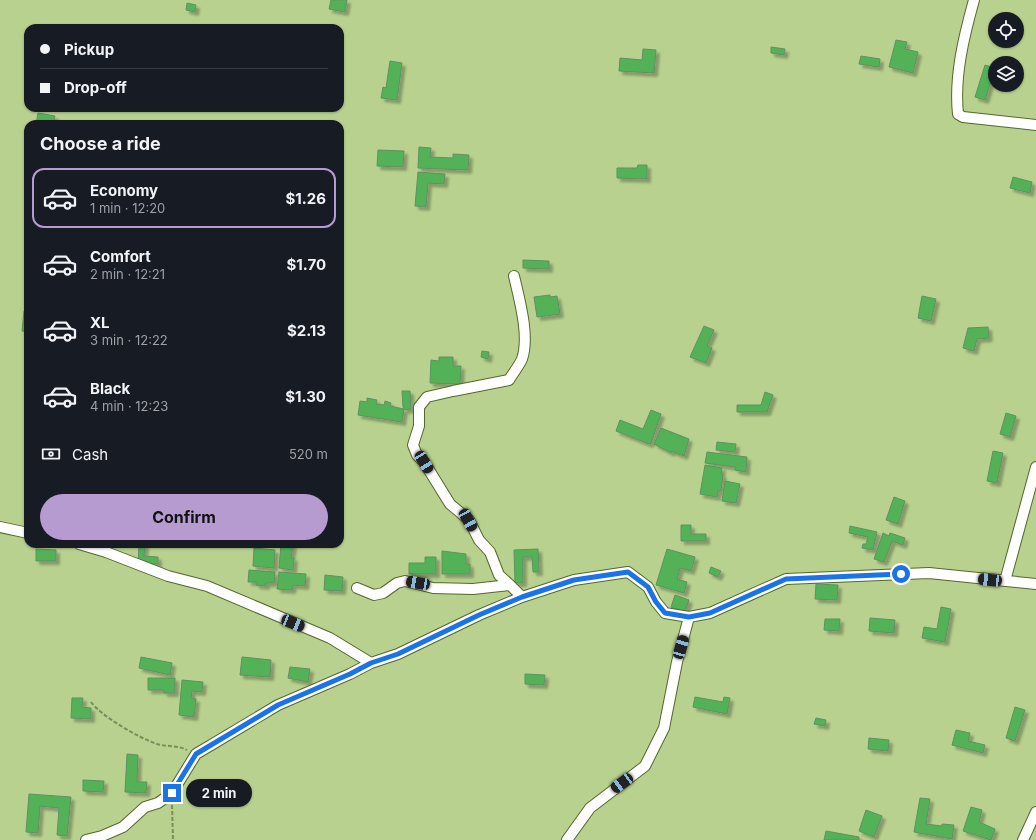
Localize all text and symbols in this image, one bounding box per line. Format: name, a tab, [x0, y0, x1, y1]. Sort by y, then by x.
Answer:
map controls	[988, 12, 1024, 92]
button: locate	[988, 12, 1024, 48]
text: Pickup	[64, 40, 114, 59]
button: layers	[988, 56, 1024, 92]
text: Drop-off	[64, 78, 127, 97]
text: Choose a ride	[40, 133, 161, 154]
icon: car	[42, 180, 78, 216]
text: Economy	[90, 181, 158, 200]
text: $1.26	[286, 189, 326, 208]
text: 1 min · 12:20	[90, 200, 165, 216]
icon: car	[42, 246, 78, 282]
text: Comfort	[90, 247, 151, 266]
text: $1.70	[286, 255, 326, 274]
text: 2 min · 12:21	[90, 266, 165, 282]
icon: car	[42, 312, 78, 348]
text: XL	[90, 313, 110, 332]
text: $2.13	[287, 321, 326, 340]
text: 3 min · 12:22	[90, 332, 168, 348]
icon: car	[42, 378, 78, 414]
text: Black	[90, 379, 130, 398]
text: $1.30	[285, 387, 326, 406]
text: 4 min · 12:23	[90, 398, 168, 414]
icon: cash	[40, 443, 62, 465]
text: Cash	[72, 445, 108, 464]
text: 520 m	[289, 446, 328, 462]
car	[413, 449, 435, 475]
button: Confirm	[40, 494, 328, 540]
car	[457, 507, 479, 533]
route start	[892, 565, 910, 583]
car	[977, 573, 1003, 587]
car	[405, 575, 431, 591]
car	[280, 613, 306, 633]
car	[672, 634, 690, 660]
car	[609, 771, 635, 795]
callout: 2 min	[186, 779, 252, 807]
route end	[163, 784, 181, 802]
text: 2 min	[202, 785, 236, 801]

